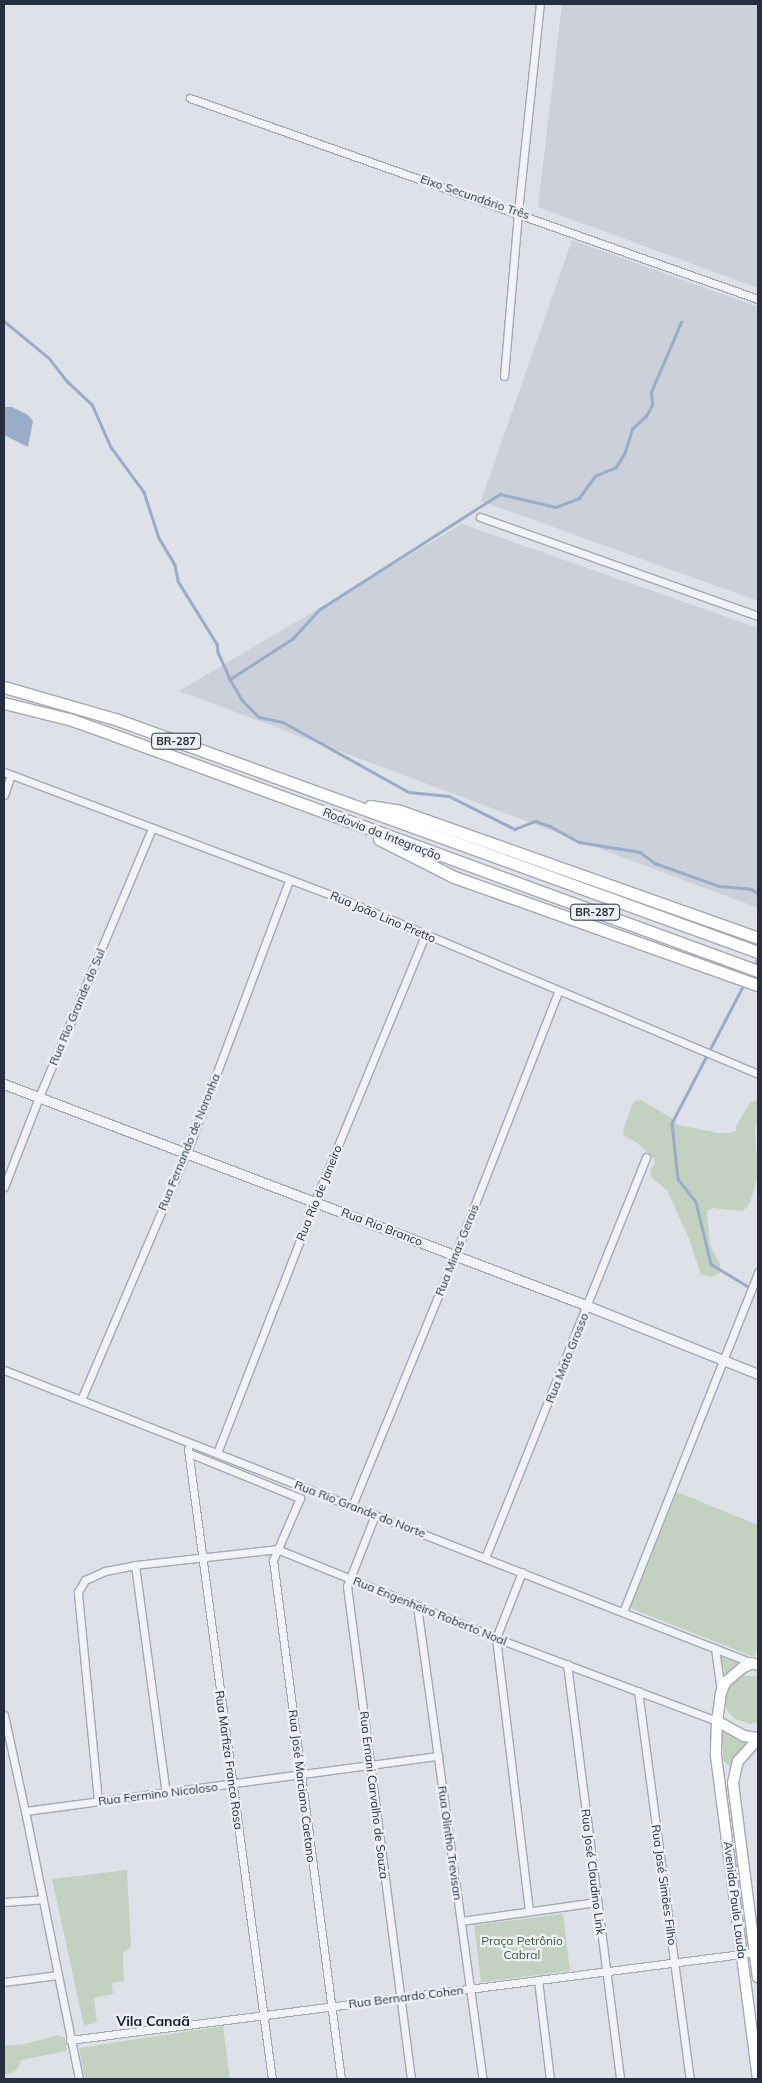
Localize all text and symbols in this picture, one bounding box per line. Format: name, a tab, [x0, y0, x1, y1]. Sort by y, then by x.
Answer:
street label: Eixo Secundário Três	[418, 172, 532, 222]
road number: BR-287	[151, 732, 201, 749]
street label: Rodovia da Integração	[321, 805, 443, 863]
street label: Rua João Lino Pretto	[328, 888, 438, 946]
road number: BR-287	[570, 904, 620, 920]
street label: Rua Rio Grande do Sul	[46, 947, 108, 1067]
street label: Rua Fernando de Noronha	[155, 1071, 223, 1213]
street label: Rua Rio de Janeiro	[293, 1143, 345, 1243]
street label: Rua Minas Gerais	[432, 1202, 482, 1298]
street label: Rua Rio Branco	[339, 1205, 425, 1249]
street label: Rua Mato Grosso	[542, 1311, 592, 1405]
street label: Rua Rio Grande do Norte	[292, 1477, 428, 1541]
street label: Rua Engenheiro Roberto Noal	[351, 1574, 509, 1648]
street label: Rua Marfiza Franco Rosa	[212, 1690, 246, 1830]
street label: Rua José Marciano Caetano	[285, 1709, 319, 1863]
street label: Rua Ernani Carvalho de Souza	[357, 1710, 391, 1880]
street label: Rua Fermino Nicoloso	[97, 1780, 219, 1808]
street label: Rua Olintho Trevisan	[435, 1785, 465, 1901]
street label: Rua José Claudino Link	[578, 1808, 608, 1936]
street label: Rua José Simões Filho	[648, 1824, 680, 1946]
street label: Avenida Paulo Lauda	[721, 1840, 749, 1960]
park label: Praça Petrônio Cabral	[481, 1934, 563, 1962]
street label: Rua Bernardo Cohen	[348, 1983, 464, 2011]
district label: Vila Canaã	[116, 2013, 190, 2029]

